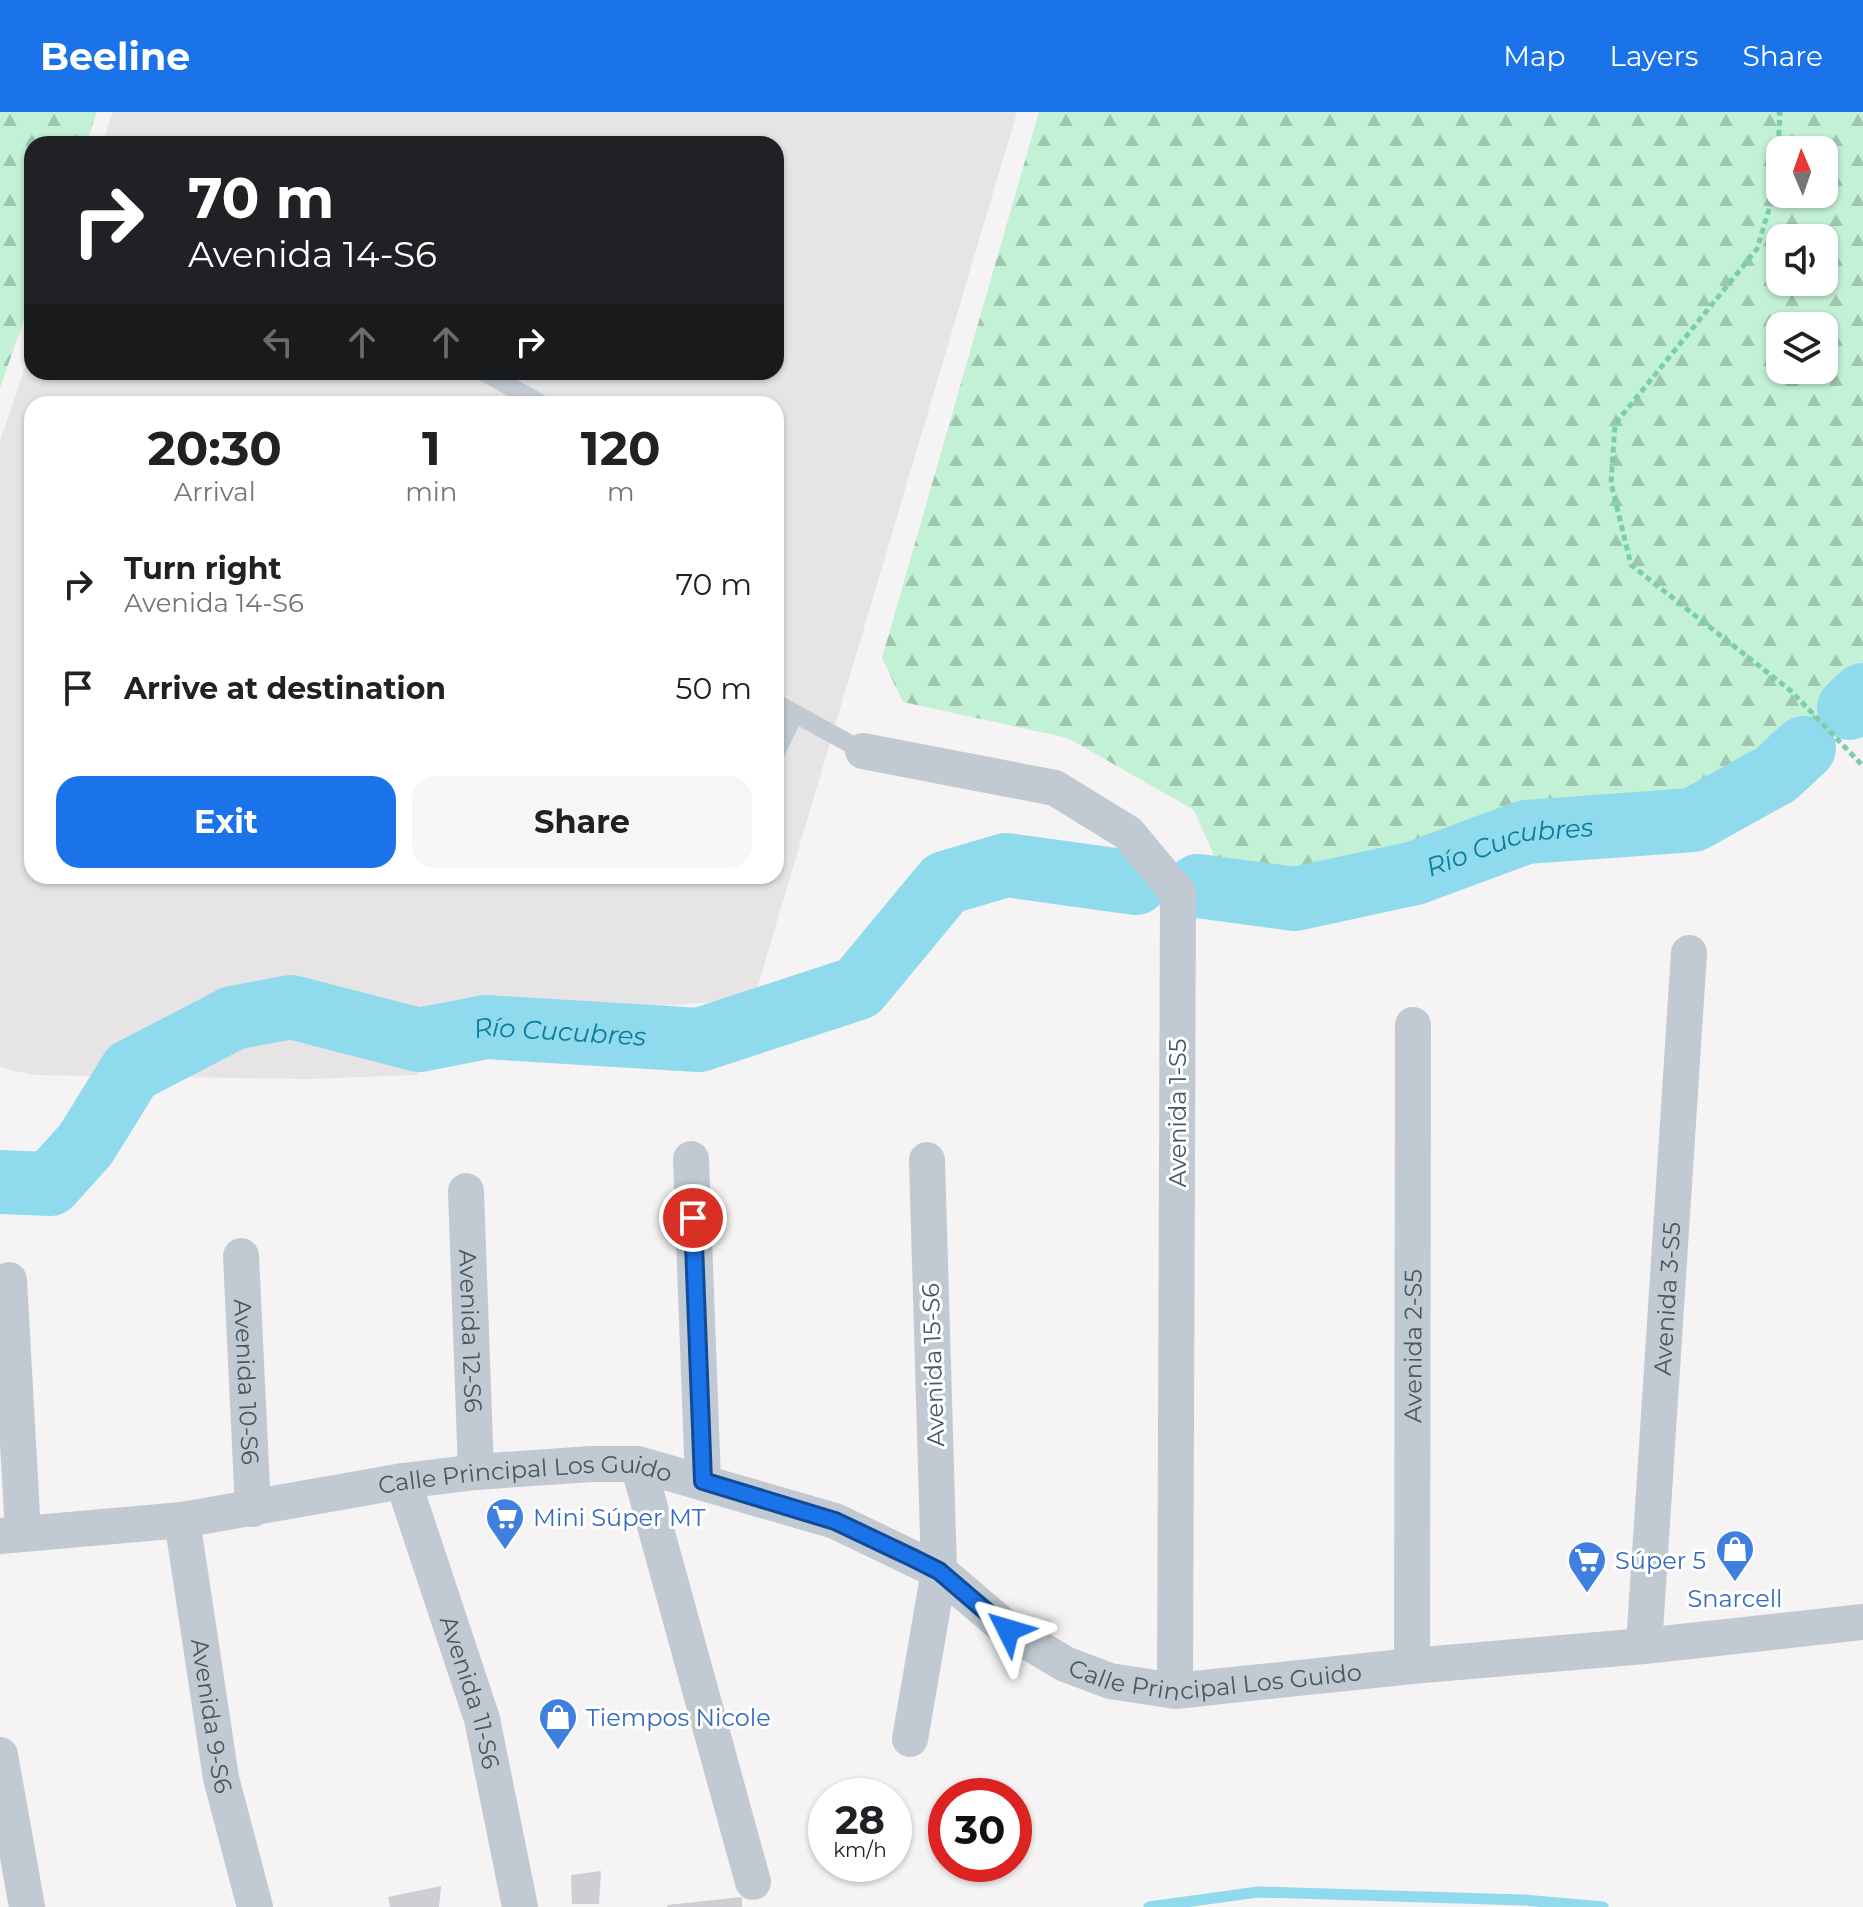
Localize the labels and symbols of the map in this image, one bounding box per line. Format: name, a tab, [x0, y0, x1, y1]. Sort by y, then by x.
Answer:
north arrow	[1766, 136, 1838, 208]
water label: Río Cucubres	[1422, 811, 1595, 884]
water label: Río Cucubres	[471, 1010, 647, 1053]
street label: Avenida 1-S5	[1163, 1039, 1192, 1187]
pin	[659, 1184, 727, 1252]
street label: Avenida 3-S5	[1647, 1221, 1686, 1376]
street label: Avenida 12-S6	[454, 1249, 488, 1413]
street label: Avenida 2-S5	[1398, 1269, 1427, 1423]
street label: Avenida 15-S6	[916, 1283, 950, 1447]
street label: Avenida 10-S6	[229, 1298, 265, 1465]
street label: Calle Principal Los Guido	[376, 1449, 676, 1500]
supermarket icon: Mini Súper MT	[484, 1496, 526, 1551]
place label: Mini Súper MT	[533, 1503, 706, 1532]
shop icon: Snarcell	[1714, 1528, 1756, 1583]
supermarket icon: Súper 5	[1566, 1539, 1608, 1594]
place label: Súper 5	[1615, 1546, 1706, 1575]
place label: Snarcell	[1687, 1584, 1783, 1613]
position arrow	[966, 1588, 1050, 1672]
street label: Avenida 11-S6	[434, 1612, 506, 1771]
street label: Avenida 9-S6	[186, 1636, 239, 1796]
street label: Calle Principal Los Guido	[1065, 1652, 1363, 1706]
shop icon: Tiempos Nicole	[537, 1696, 579, 1751]
place label: Tiempos Nicole	[586, 1703, 771, 1732]
speed limit sign: 30	[928, 1778, 1032, 1882]

